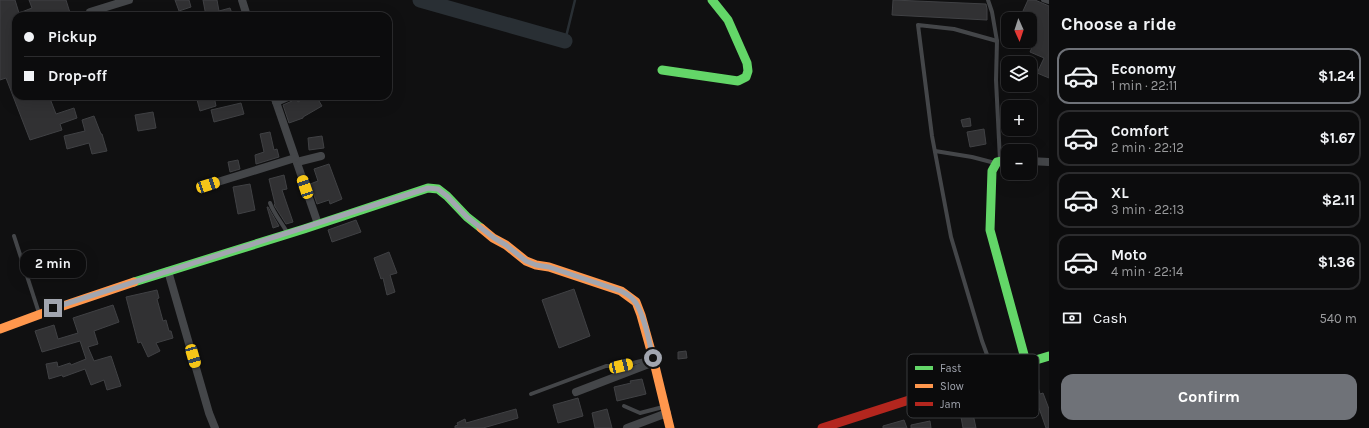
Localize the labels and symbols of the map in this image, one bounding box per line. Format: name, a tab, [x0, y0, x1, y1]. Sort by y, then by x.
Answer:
north arrow	[1001, 12, 1037, 48]
car	[295, 174, 315, 200]
car	[195, 176, 221, 194]
callout: 2 min	[20, 250, 86, 278]
route end	[44, 299, 62, 317]
car	[184, 343, 202, 369]
route start	[644, 349, 662, 367]
legend	[907, 354, 1039, 418]
car	[608, 357, 634, 375]
text: Fast	[940, 362, 961, 375]
text: Slow	[940, 380, 964, 393]
text: Jam	[940, 398, 961, 411]

